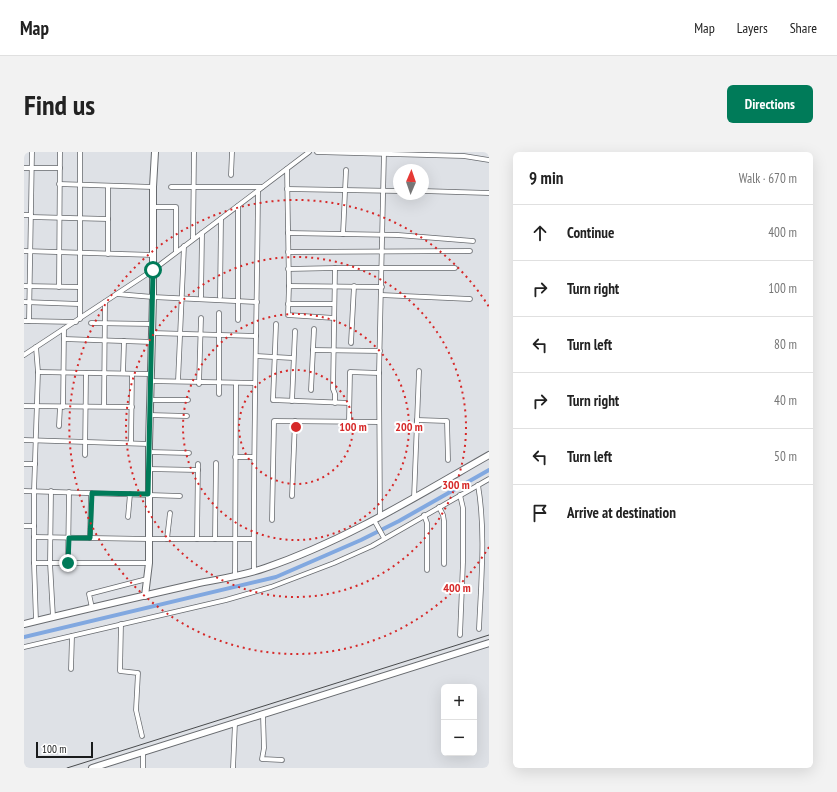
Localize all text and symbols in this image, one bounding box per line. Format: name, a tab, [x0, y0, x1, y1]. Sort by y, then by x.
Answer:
text: Map	[20, 16, 49, 40]
text: Map	[694, 19, 715, 37]
text: Layers	[737, 19, 768, 37]
text: Share	[790, 19, 817, 37]
button: Directions	[727, 85, 813, 123]
text: Find us	[24, 86, 95, 123]
north arrow	[393, 164, 429, 200]
text: 9 min	[529, 167, 563, 189]
text: Walk · 670 m	[739, 170, 797, 187]
icon: ahead	[529, 222, 551, 244]
text: Continue	[567, 223, 614, 242]
text: 400 m	[768, 224, 797, 241]
route start	[144, 261, 162, 279]
icon: right	[529, 278, 551, 300]
text: Turn right	[567, 279, 619, 298]
text: 100 m	[768, 280, 797, 297]
icon: left	[529, 334, 551, 356]
text: Turn left	[567, 335, 612, 354]
text: 80 m	[774, 336, 797, 353]
icon: right	[529, 390, 551, 412]
text: Turn right	[567, 391, 619, 410]
text: 40 m	[774, 392, 797, 409]
text: 100 m	[339, 419, 367, 434]
text: 200 m	[395, 419, 423, 434]
centre of rings	[289, 420, 303, 434]
icon: left	[529, 446, 551, 468]
text: Turn left	[567, 447, 612, 466]
text: 50 m	[774, 448, 797, 465]
text: 300 m	[442, 477, 470, 492]
icon: arrive	[529, 502, 551, 524]
text: Arrive at destination	[567, 503, 676, 522]
route end	[59, 554, 77, 572]
text: 400 m	[443, 580, 471, 595]
map controls	[441, 684, 477, 756]
button: +	[441, 684, 477, 720]
button: −	[441, 720, 477, 756]
scale bar	[36, 740, 93, 759]
text: 100 m	[42, 742, 66, 756]

